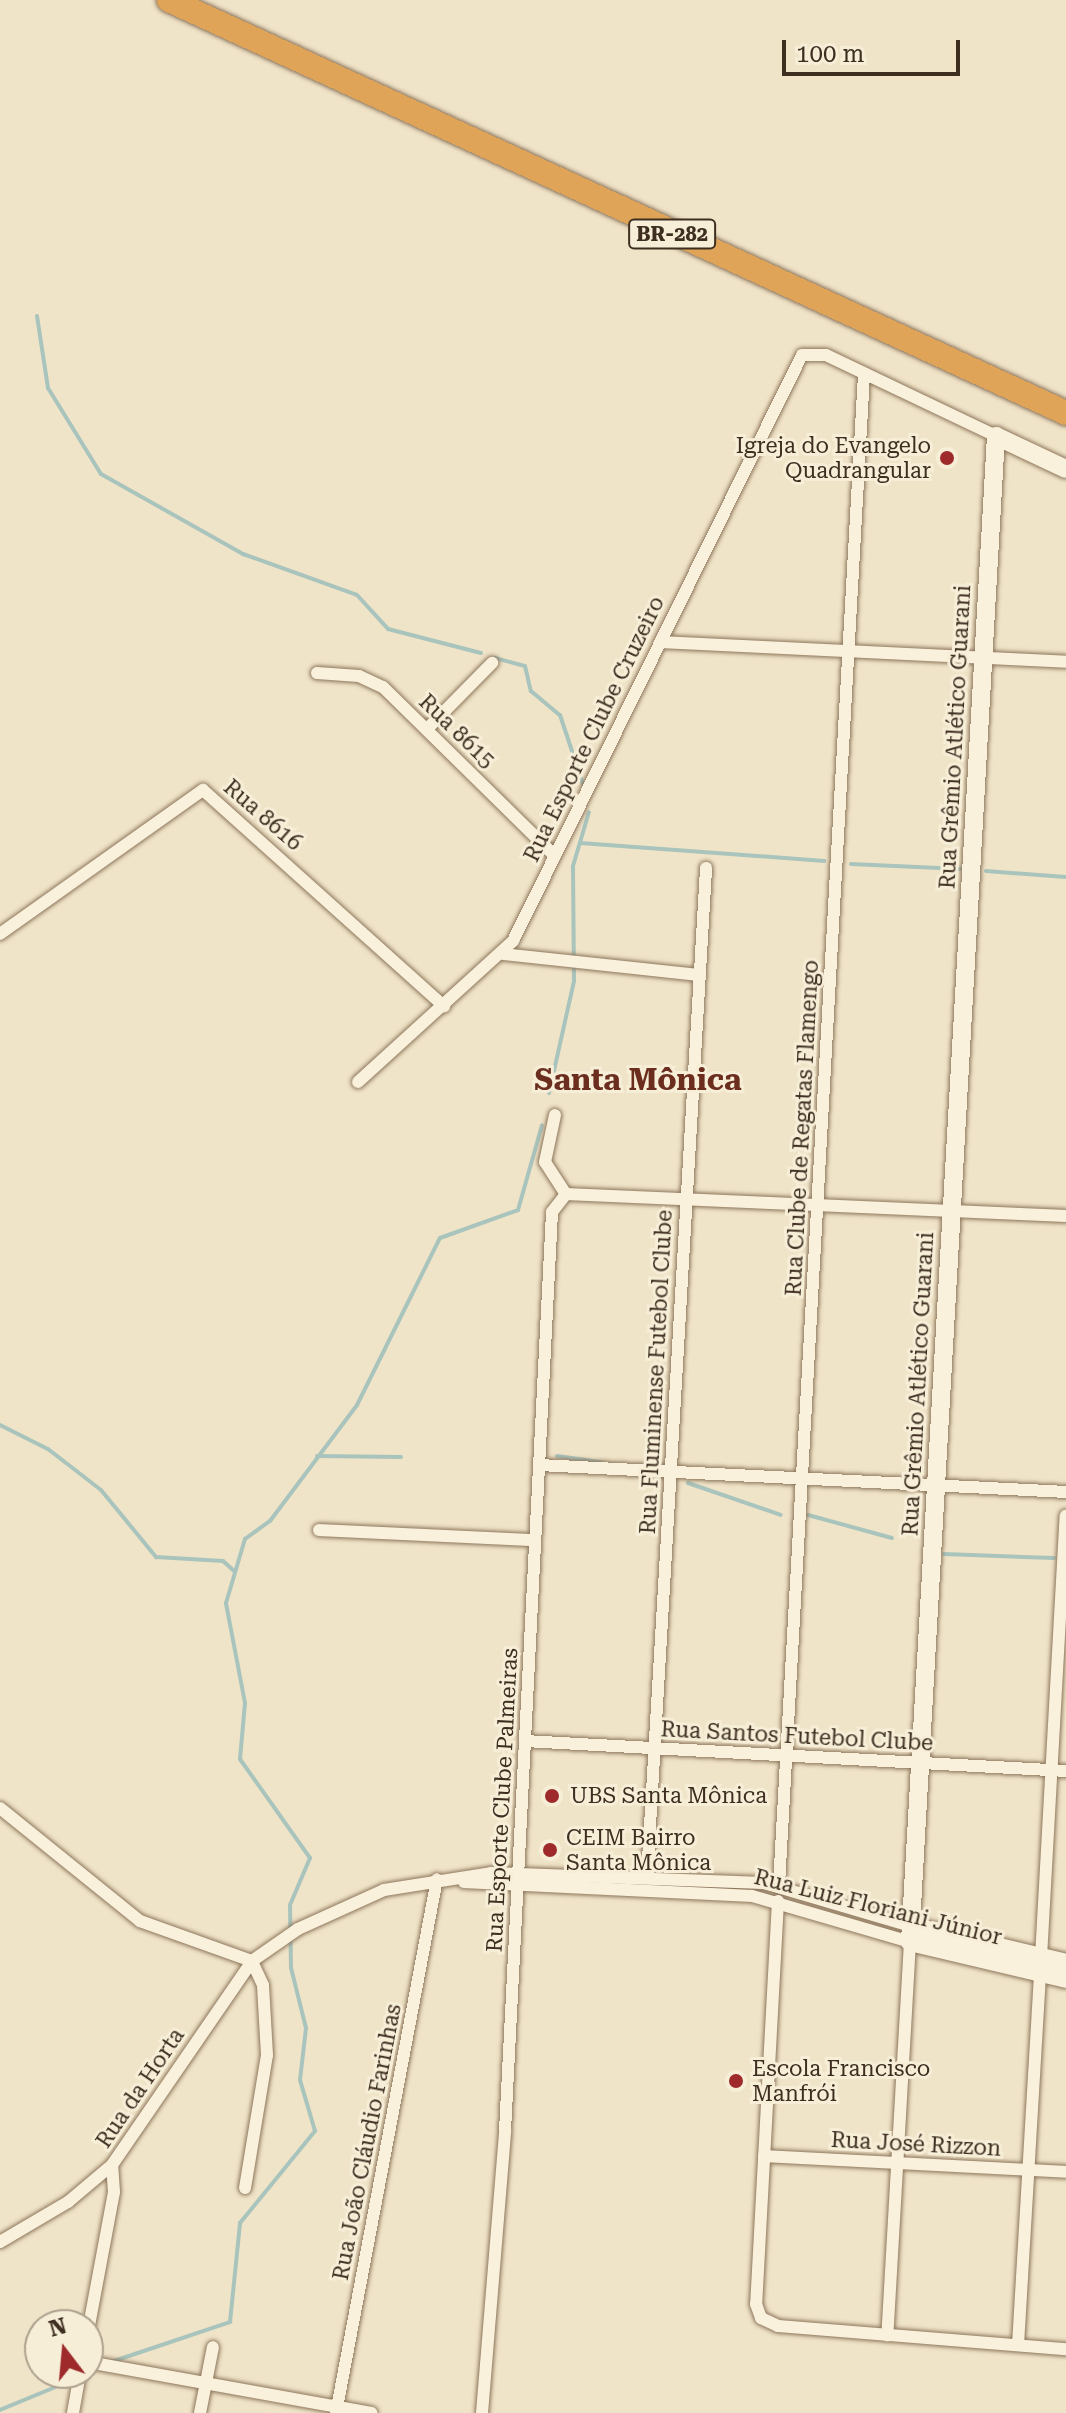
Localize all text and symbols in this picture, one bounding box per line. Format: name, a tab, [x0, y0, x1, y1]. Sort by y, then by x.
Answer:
scale bar	[786, 24, 964, 74]
text: 100 m	[796, 40, 864, 68]
road number: BR-282	[628, 218, 716, 250]
place label: Igreja do Evangelo Quadrangular	[736, 432, 931, 484]
marker: Igreja do Evangelo Quadrangular	[938, 449, 956, 467]
street label: Rua Grêmio Atlético Guarani	[934, 584, 976, 890]
street label: Rua Esporte Clube Cruzeiro	[518, 592, 670, 866]
street label: Rua 8615	[414, 688, 500, 774]
street label: Rua 8616	[218, 774, 308, 856]
street label: Rua Clube de Regatas Flamengo	[780, 959, 824, 1297]
district label: Santa Mônica	[534, 1062, 742, 1098]
street label: Rua Fluminense Futebol Clube	[634, 1209, 678, 1535]
street label: Rua Grêmio Atlético Guarani	[897, 1231, 939, 1537]
street label: Rua Esporte Clube Palmeiras	[481, 1647, 523, 1953]
street label: Rua Santos Futebol Clube	[660, 1716, 934, 1756]
place label: UBS Santa Mônica	[570, 1783, 767, 1809]
marker: UBS Santa Mônica	[541, 1785, 563, 1807]
place label: CEIM Bairro Santa Mônica	[566, 1824, 711, 1876]
marker: CEIM Bairro Santa Mônica	[541, 1841, 559, 1859]
street label: Rua Luiz Floriani Júnior	[751, 1863, 1005, 1951]
street label: Rua João Cláudio Farinhas	[327, 2002, 407, 2282]
street label: Rua da Horta	[90, 2023, 190, 2153]
place label: Escola Francisco Manfrói	[752, 2055, 930, 2106]
marker: Escola Francisco Manfrói	[727, 2072, 745, 2090]
street label: Rua José Rizzon	[830, 2126, 1002, 2162]
north arrow	[24, 2309, 104, 2389]
text: N	[46, 2313, 69, 2342]

